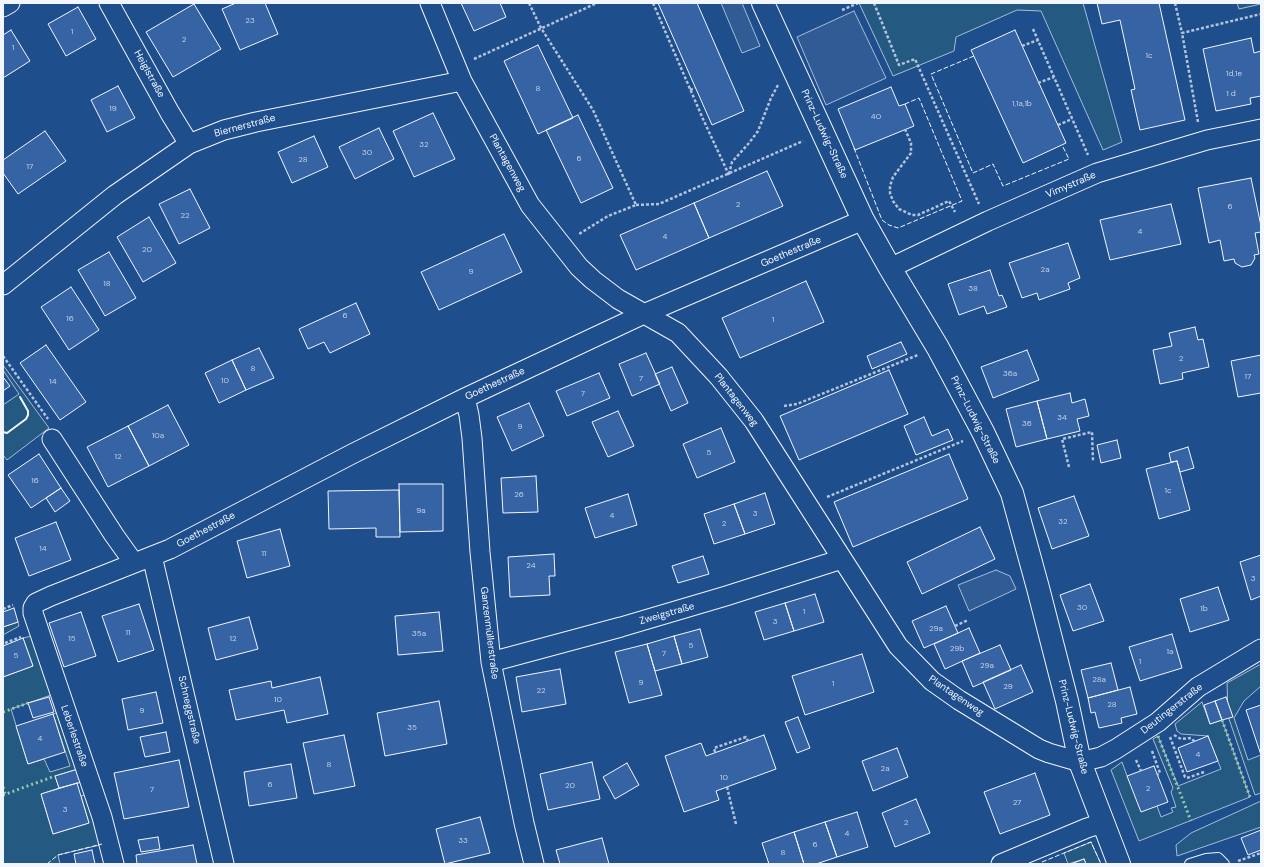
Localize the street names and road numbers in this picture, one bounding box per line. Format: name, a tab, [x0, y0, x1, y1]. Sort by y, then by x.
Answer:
street label: Heiglstraße	[131, 48, 167, 100]
street label: Prinz-Ludwig-Straße	[798, 88, 850, 180]
street label: Biernerstraße	[213, 112, 277, 140]
street label: Plantagenweg	[486, 132, 528, 194]
street label: Vimystraße	[1044, 169, 1098, 201]
street label: Goethestraße	[759, 234, 823, 270]
street label: Goethestraße	[463, 365, 527, 403]
street label: Plantagenweg	[712, 371, 760, 429]
street label: Prinz-Ludwig-Straße	[948, 374, 1002, 466]
street label: Goethestraße	[175, 510, 237, 550]
street label: Ganzenmüllerstraße	[477, 586, 501, 680]
street label: Zweigstraße	[638, 600, 696, 628]
street label: Plantagenweg	[926, 673, 986, 719]
street label: Schneggstraße	[175, 675, 203, 745]
street label: Prinz-Ludwig-Straße	[1055, 679, 1091, 775]
street label: Deutingerstraße	[1139, 681, 1205, 737]
street label: Leberlestraße	[58, 704, 90, 768]

